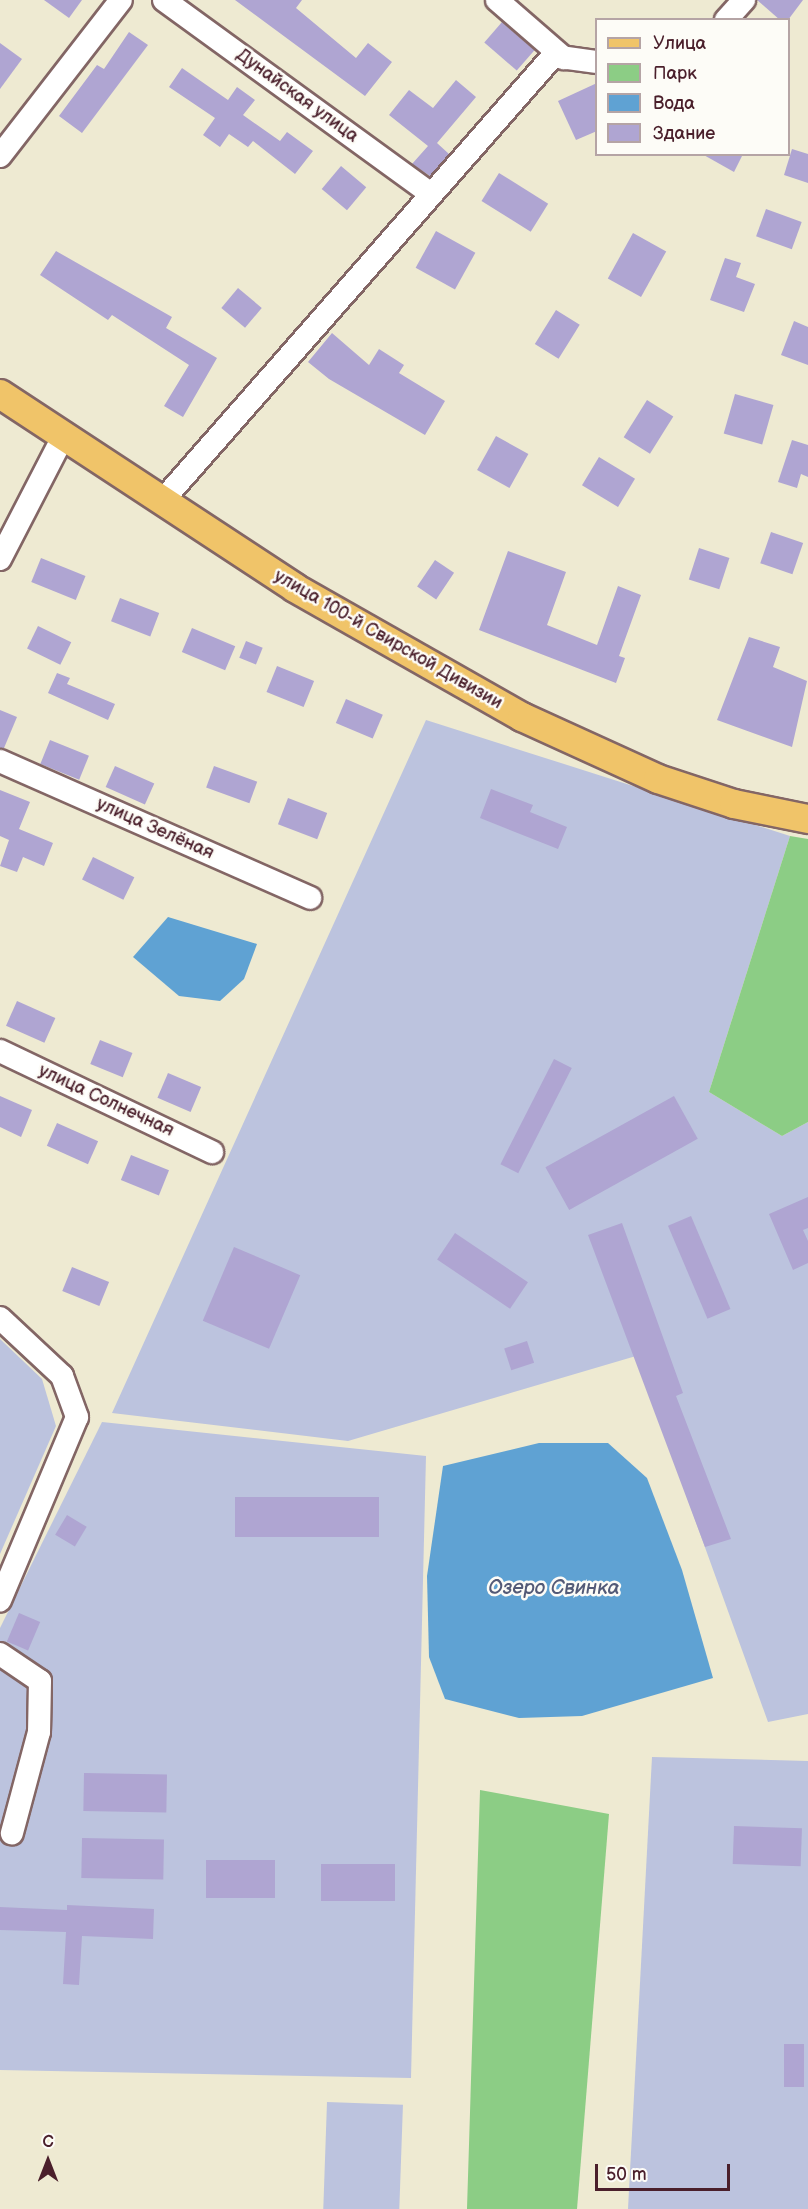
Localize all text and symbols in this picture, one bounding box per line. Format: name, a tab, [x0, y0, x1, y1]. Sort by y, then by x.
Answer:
legend	[595, 18, 790, 156]
text: Улица	[653, 33, 706, 54]
street label: Дунайская улица	[232, 44, 362, 148]
text: Парк	[653, 63, 697, 84]
text: Вода	[653, 93, 695, 114]
text: Здание	[653, 123, 715, 144]
street label: улица 100-й Свирской Дивизии	[270, 566, 506, 714]
street label: улица Зелёная	[93, 793, 217, 865]
street label: улица Солнечная	[35, 1060, 177, 1142]
water label: Озеро Свинка	[488, 1576, 620, 1600]
north arrow	[18, 2131, 78, 2191]
text: С	[42, 2133, 54, 2152]
scale bar	[598, 2152, 733, 2190]
text: 50 m	[606, 2164, 647, 2185]

